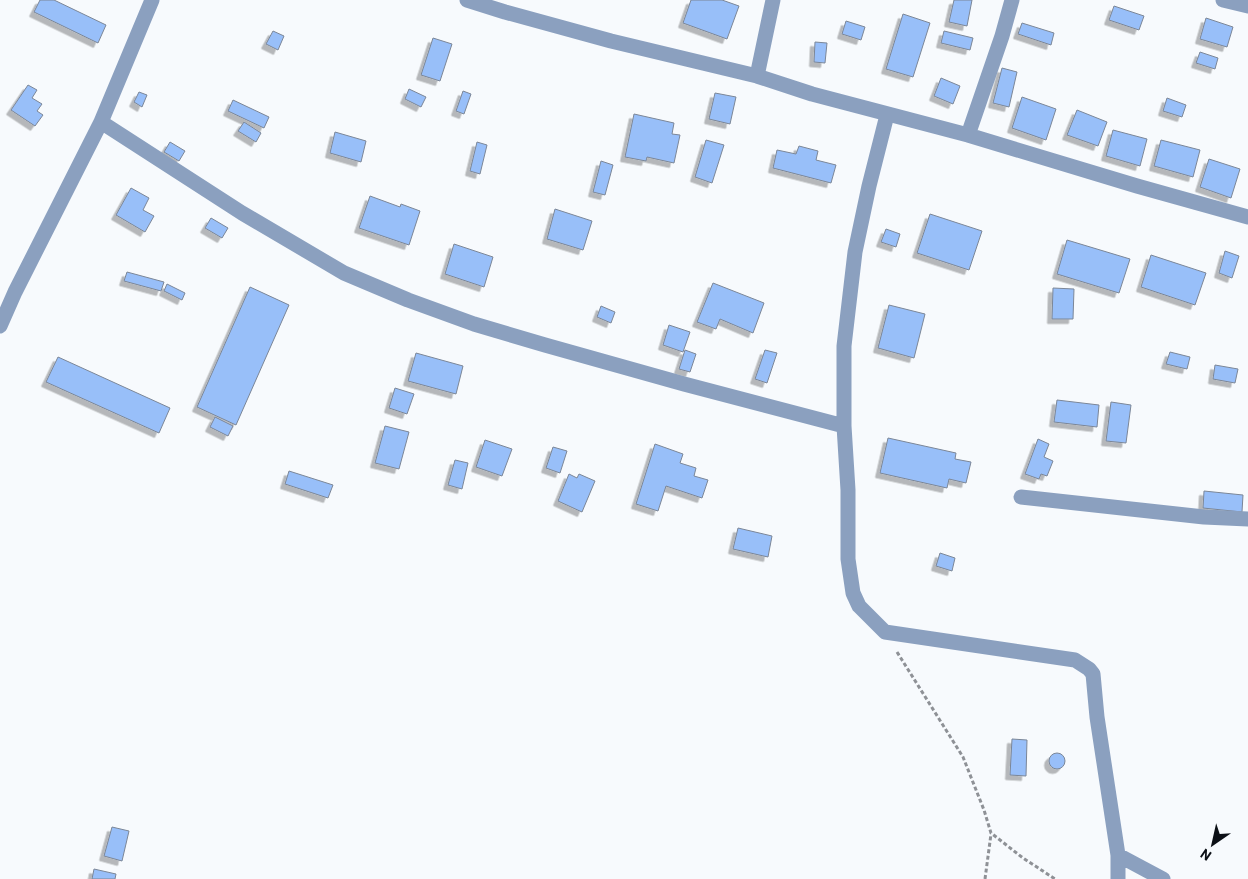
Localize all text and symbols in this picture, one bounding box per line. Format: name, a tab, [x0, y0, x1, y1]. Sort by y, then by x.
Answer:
north arrow	[1188, 819, 1238, 869]
text: N	[1197, 846, 1214, 865]

